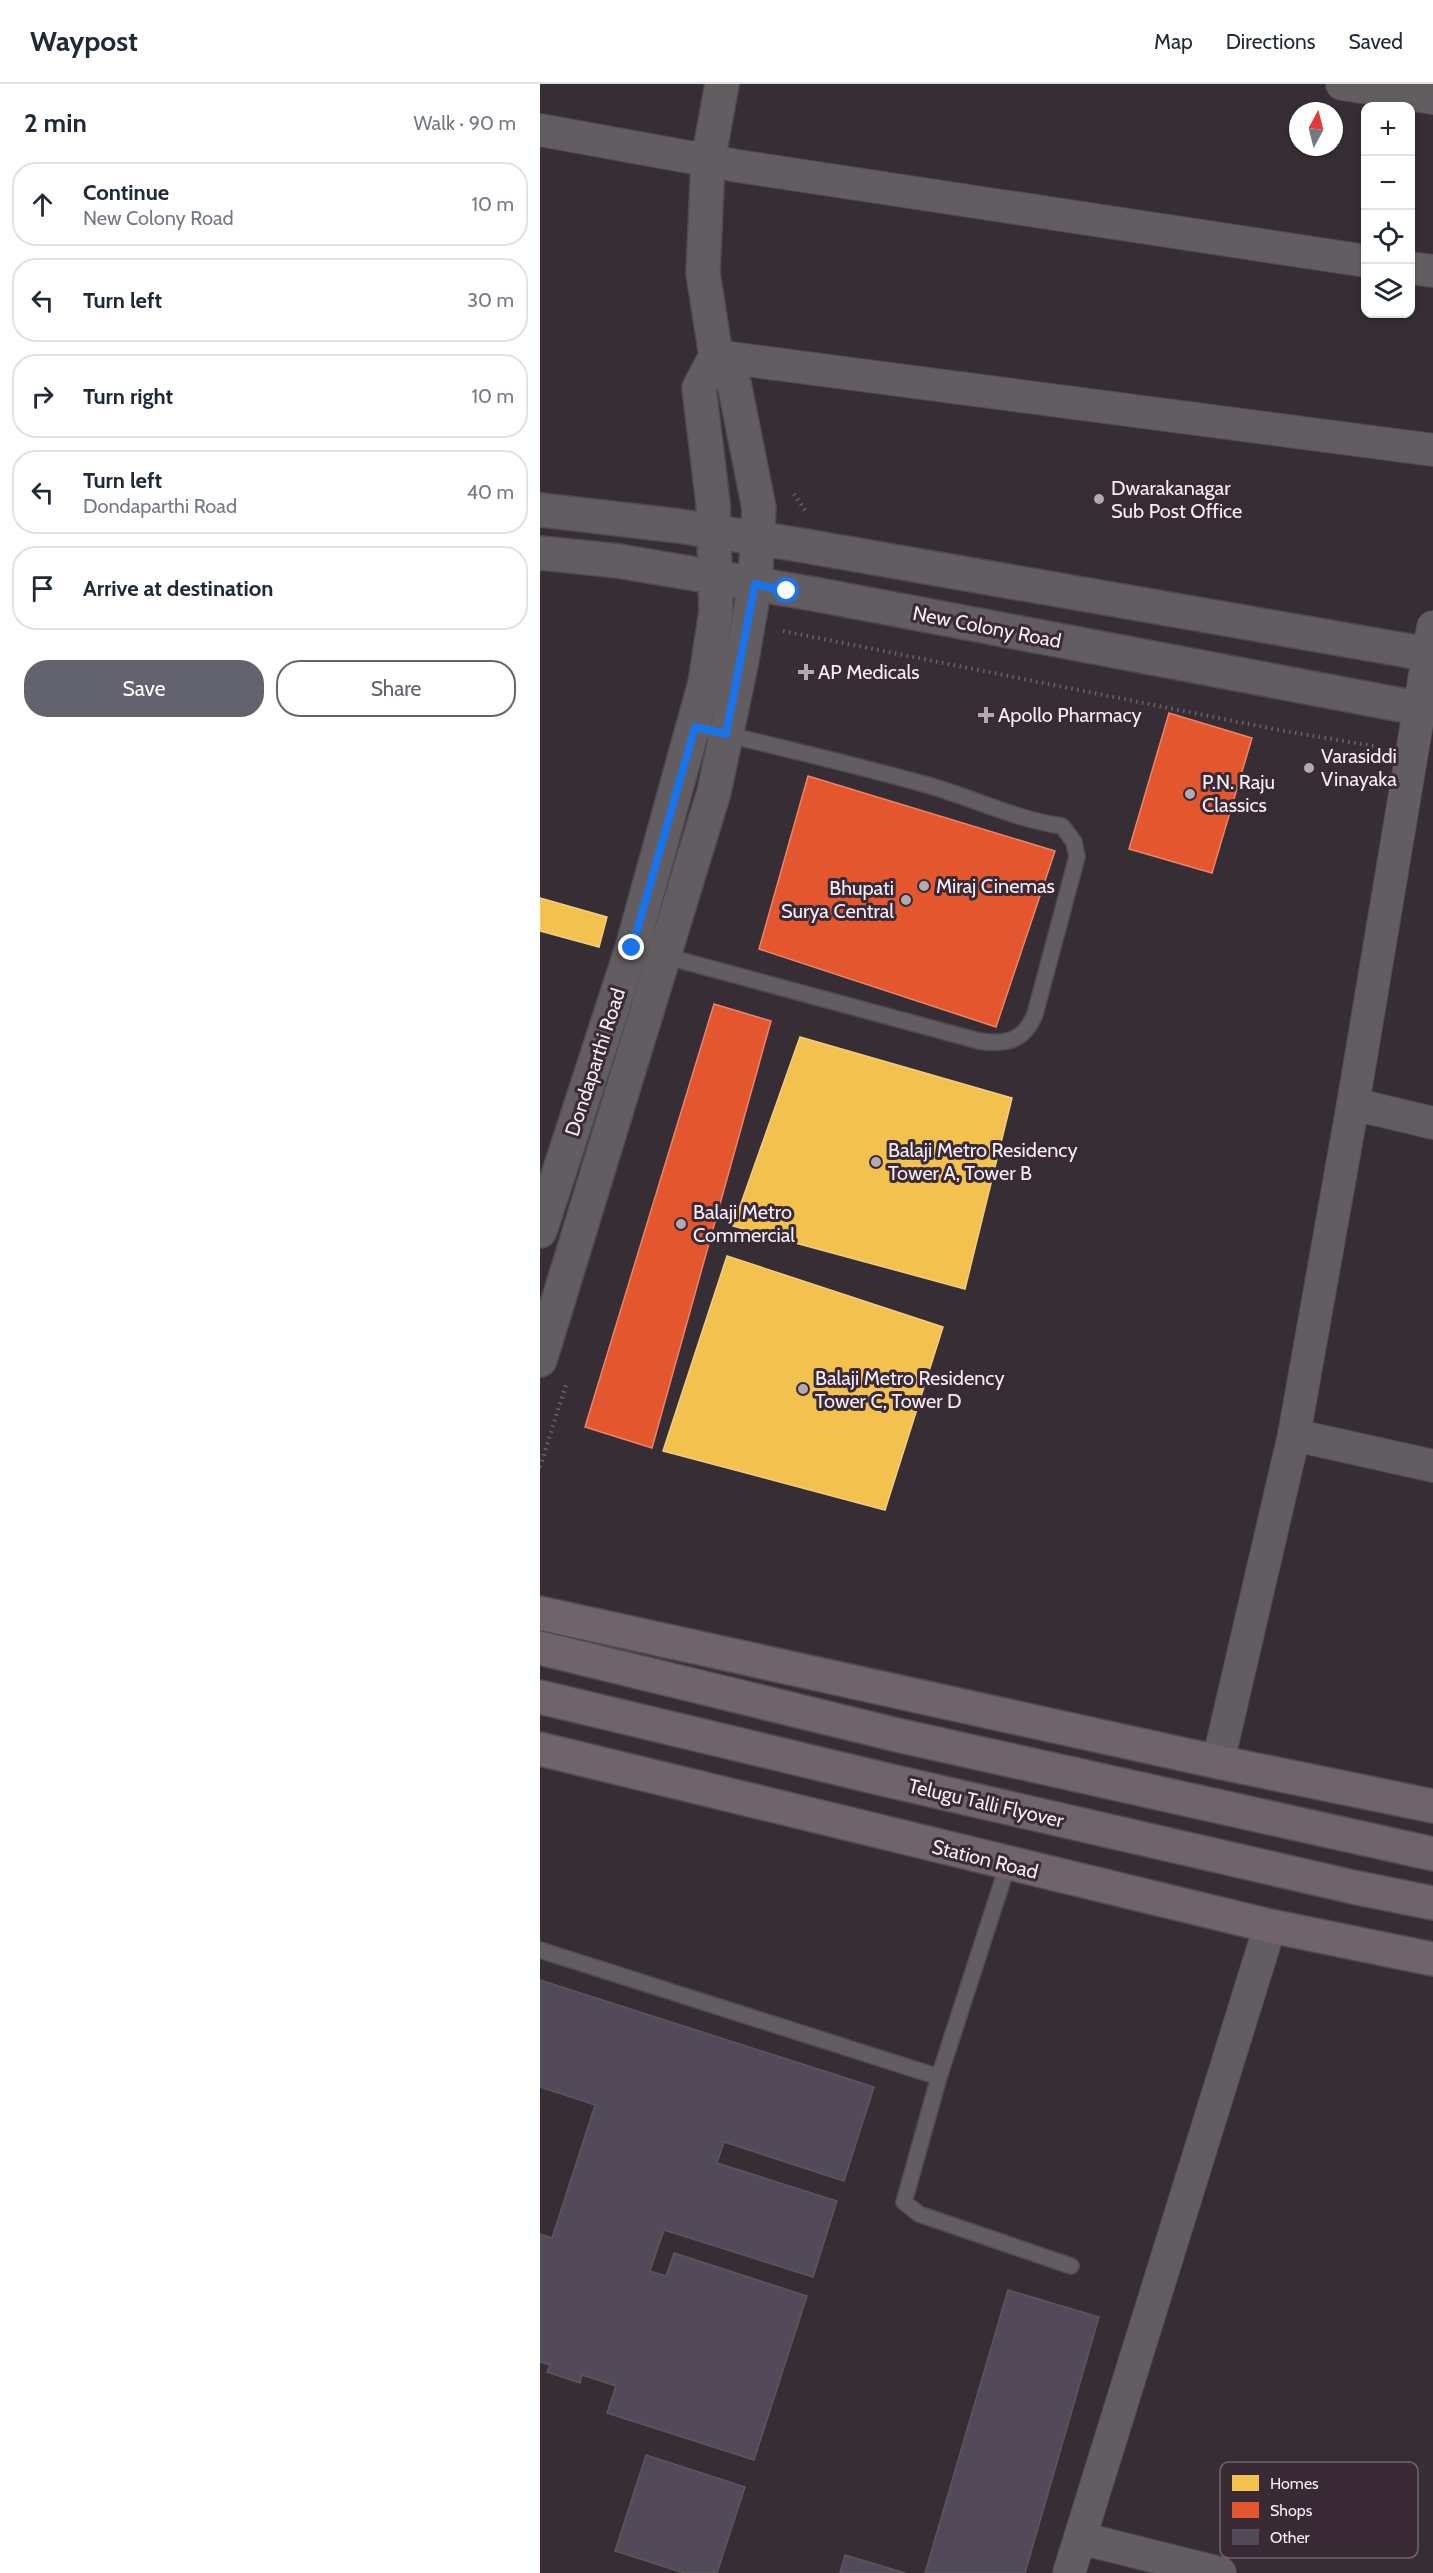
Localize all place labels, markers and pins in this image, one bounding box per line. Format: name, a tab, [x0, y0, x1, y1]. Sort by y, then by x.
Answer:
place label: Dwarakanagar Sub Post Office	[1111, 476, 1242, 523]
marker: Dwarakanagar Sub Post Office	[1092, 492, 1106, 506]
place label: AP Medicals	[818, 660, 920, 684]
marker: AP Medicals	[799, 665, 813, 679]
place label: Apollo Pharmacy	[998, 703, 1142, 727]
marker: Apollo Pharmacy	[979, 708, 993, 722]
place label: Varasiddi Vinayaka	[1321, 744, 1397, 791]
marker: Varasiddi Vinayaka	[1302, 761, 1316, 775]
place label: P.N. Raju Classics	[1202, 770, 1275, 817]
marker: P.N. Raju Classics	[1183, 787, 1197, 801]
place label: Miraj Cinemas	[936, 874, 1055, 898]
place label: Bhupati Surya Central	[781, 876, 894, 923]
marker: Miraj Cinemas	[917, 879, 931, 893]
marker: Bhupati Surya Central	[899, 893, 913, 907]
place label: Balaji Metro Residency Tower A, Tower B	[888, 1138, 1078, 1185]
marker: Balaji Metro Residency Tower A, Tower B	[869, 1155, 883, 1169]
place label: Balaji Metro Commercial	[693, 1200, 795, 1247]
marker: Balaji Metro Commercial	[674, 1217, 688, 1231]
place label: Balaji Metro Residency Tower C, Tower D	[815, 1366, 1005, 1413]
marker: Balaji Metro Residency Tower C, Tower D	[796, 1382, 810, 1396]

